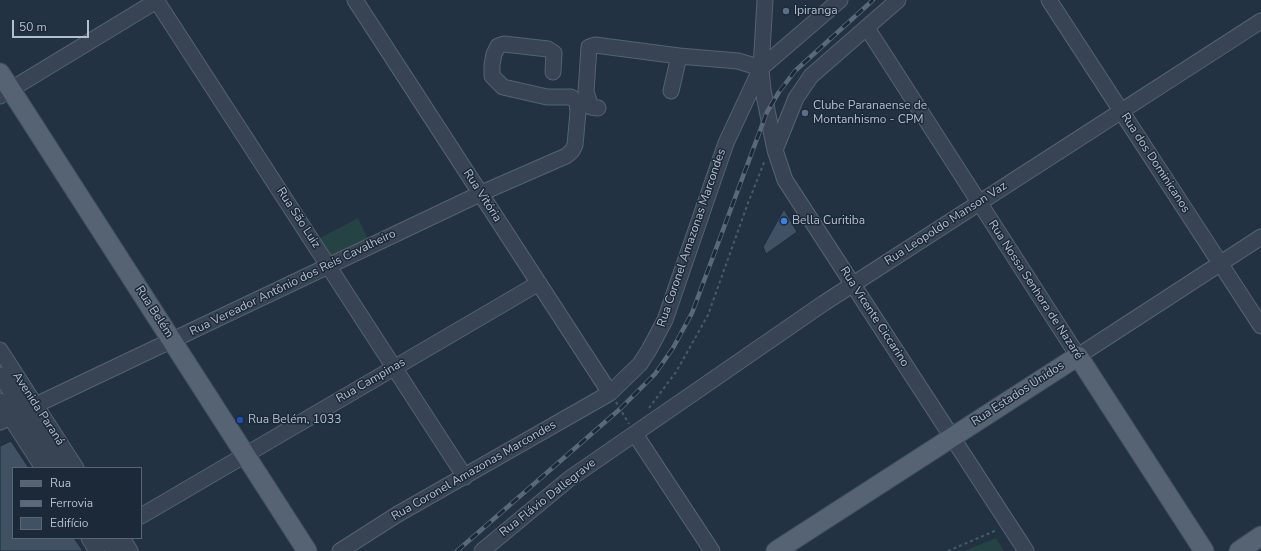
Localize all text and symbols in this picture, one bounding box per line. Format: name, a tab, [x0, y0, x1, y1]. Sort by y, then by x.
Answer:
place label: Ipiranga	[794, 4, 838, 18]
marker: Ipiranga	[781, 6, 791, 16]
scale bar	[14, 12, 91, 38]
text: 50 m	[19, 19, 47, 35]
place label: Clube Paranaense de Montanhismo - CPM	[813, 99, 927, 127]
marker: Clube Paranaense de Montanhismo - CPM	[800, 108, 810, 118]
street label: Rua dos Dominicanos	[1117, 110, 1193, 216]
street label: Rua Coronel Amazonas Marcondes	[655, 147, 729, 329]
street label: Rua Vitória	[460, 167, 504, 225]
street label: Rua Leopoldo Manson Vaz	[882, 179, 1010, 269]
street label: Rua São Luiz	[273, 185, 323, 251]
place label: Bella Curitiba	[792, 214, 865, 228]
marker: Bella Curitiba	[779, 216, 789, 226]
street label: Rua Nossa Senhora de Nazaré	[985, 218, 1085, 362]
street label: Rua Vereador Antônio dos Reis Cavalheiro	[188, 227, 398, 339]
street label: Rua Vicente Ciccarino	[836, 264, 912, 370]
street label: Rua Belém	[132, 283, 176, 341]
street label: Rua Campinas	[334, 355, 408, 407]
street label: Rua Estados Unidos	[969, 359, 1067, 429]
street label: Avenida Paraná	[9, 370, 67, 448]
place label: Rua Belém, 1033	[248, 413, 341, 427]
marker: Rua Belém, 1033	[235, 415, 245, 425]
street label: Rua Coronel Amazonas Marcondes	[389, 418, 559, 524]
street label: Rua Flávio Dallegrave	[497, 456, 599, 540]
legend	[12, 467, 142, 539]
text: Rua	[50, 475, 71, 491]
text: Ferrovia	[50, 495, 93, 511]
text: Edifício	[50, 515, 89, 531]

